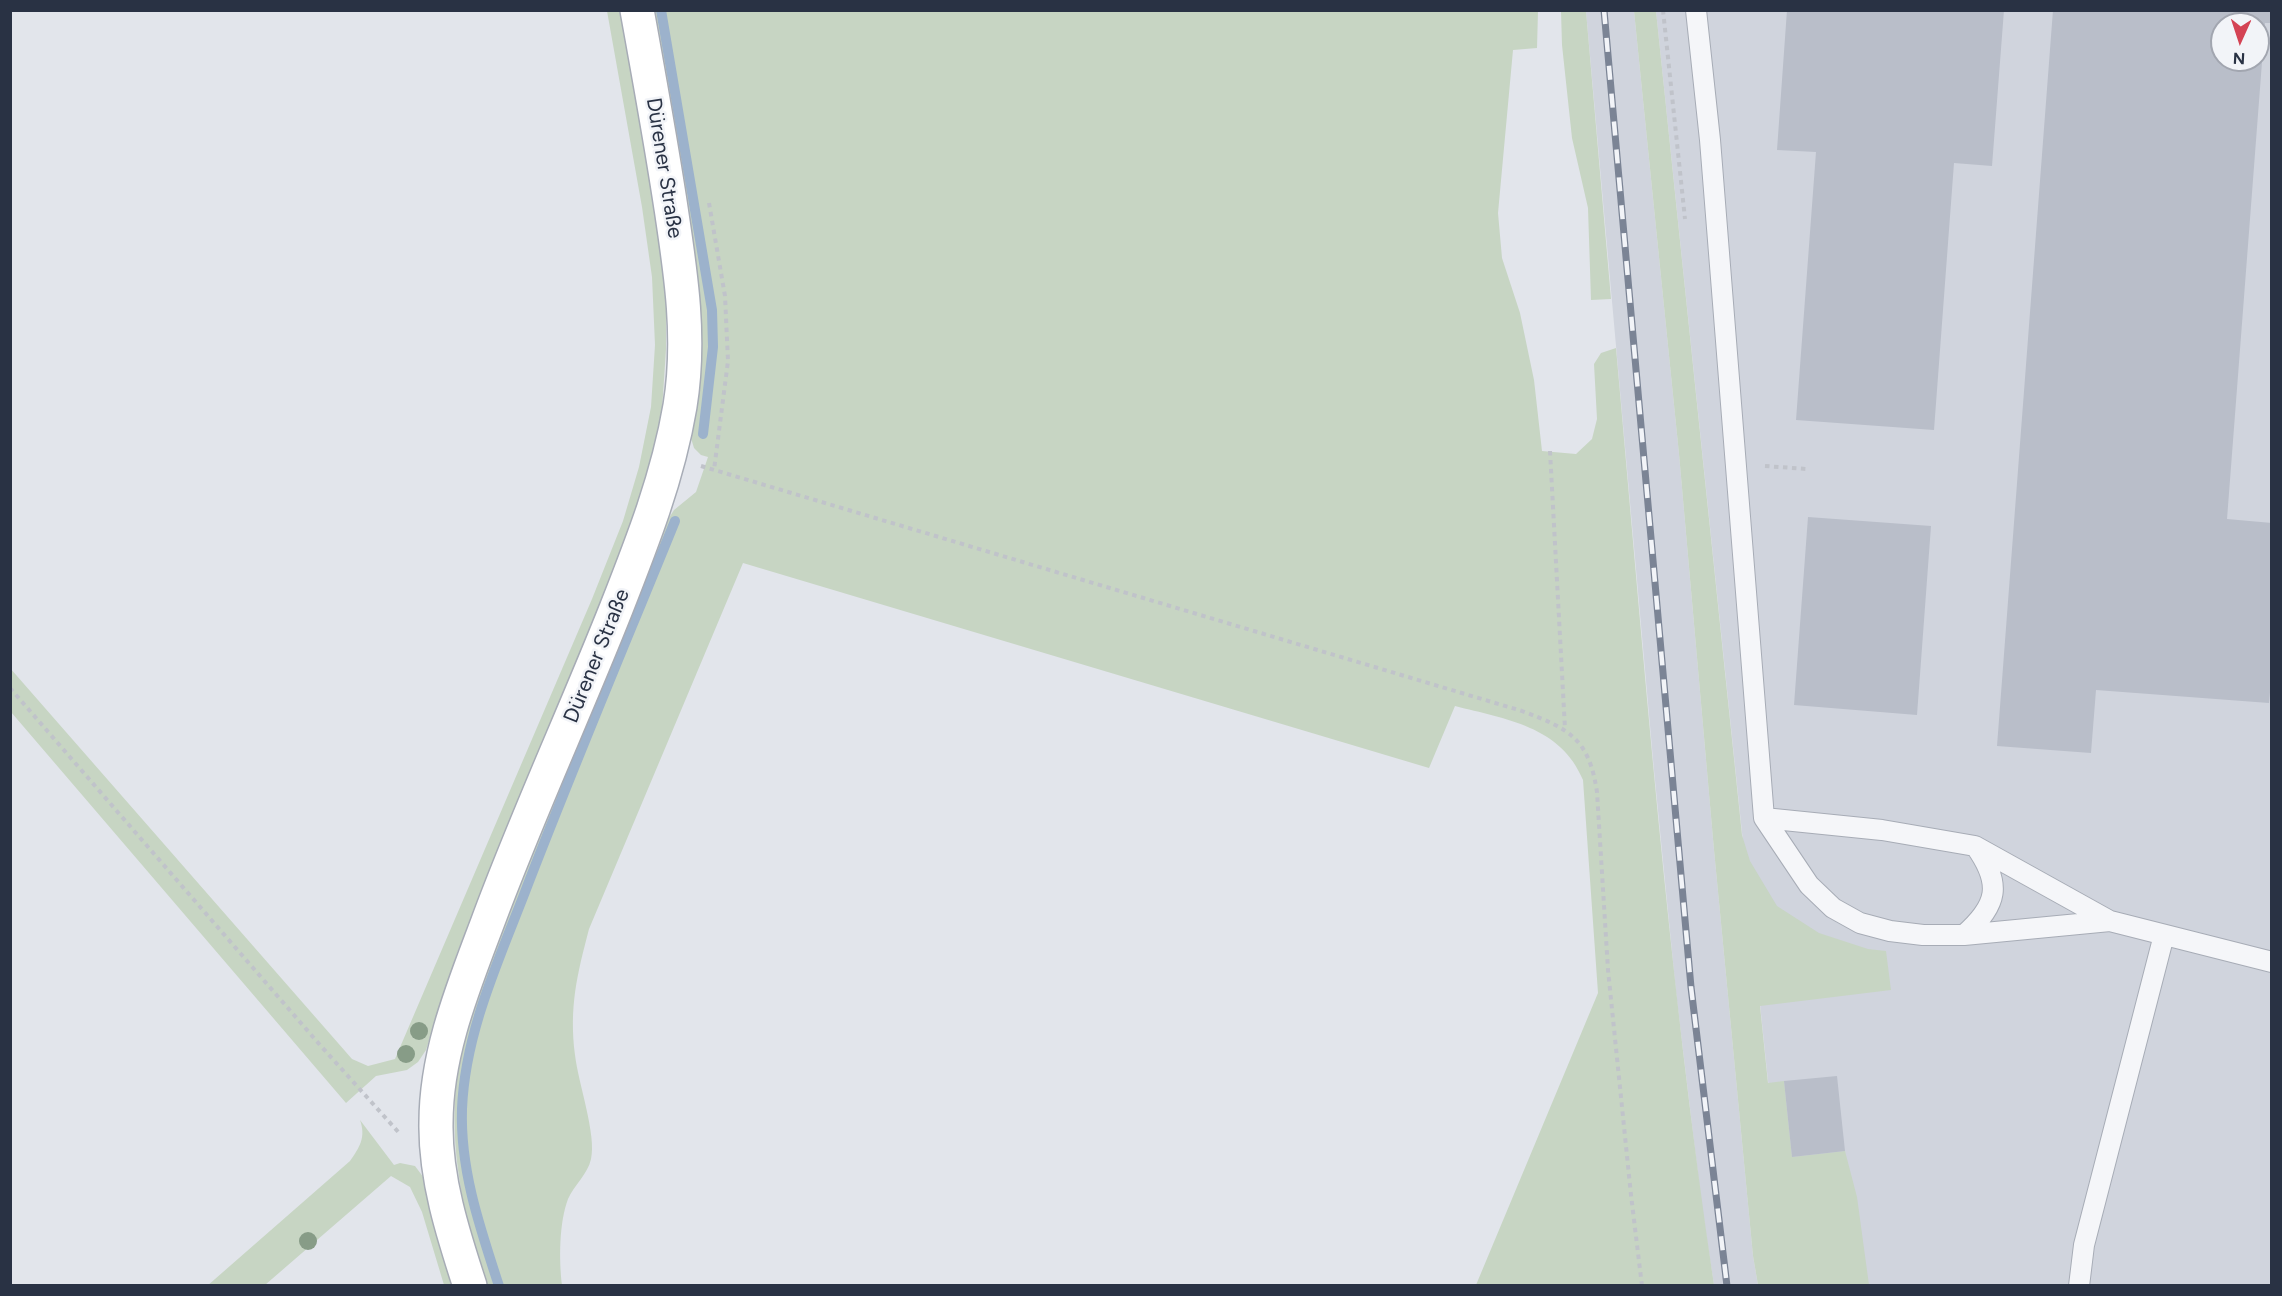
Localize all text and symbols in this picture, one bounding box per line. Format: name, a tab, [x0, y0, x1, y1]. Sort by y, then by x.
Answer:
north arrow	[2210, 12, 2270, 72]
text: N	[2232, 49, 2246, 68]
street label: Dürener Straße	[640, 96, 688, 240]
street label: Dürener Straße	[559, 585, 635, 727]

